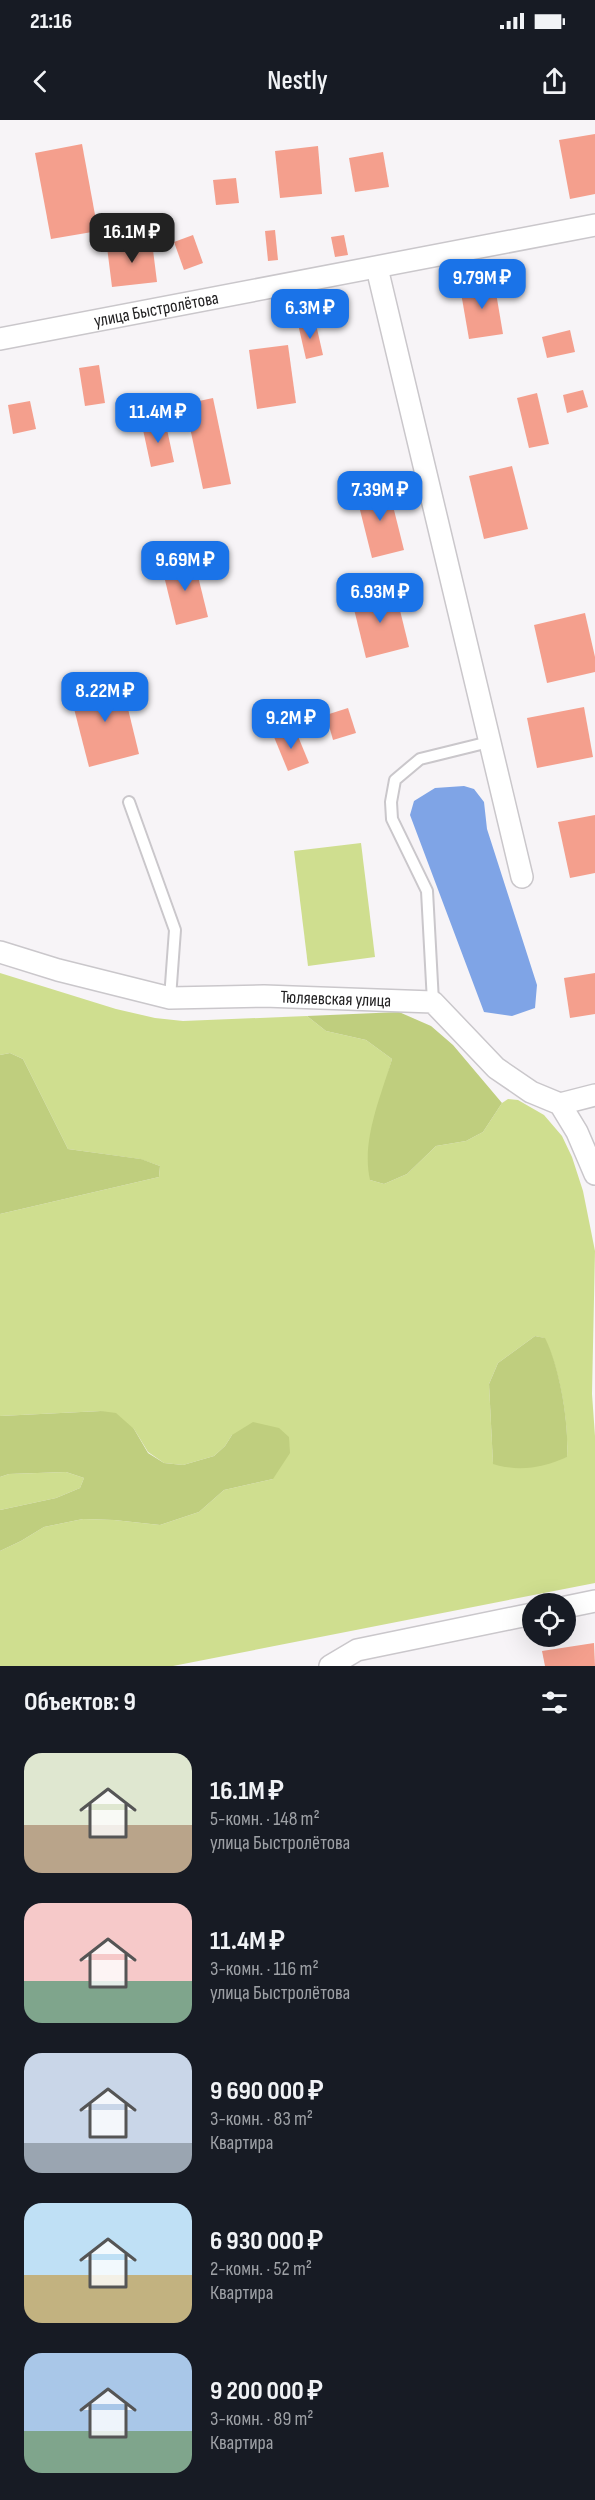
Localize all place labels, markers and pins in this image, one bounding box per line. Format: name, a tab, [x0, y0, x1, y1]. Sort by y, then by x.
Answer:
pin: 16.1M ₽	[77, 213, 187, 264]
pin: 9.79M ₽	[427, 259, 537, 310]
pin: 6.3M ₽	[261, 289, 359, 340]
pin: 11.4M ₽	[103, 393, 213, 444]
pin: 7.39M ₽	[325, 471, 435, 522]
pin: 9.69M ₽	[130, 541, 240, 592]
pin: 6.93M ₽	[325, 573, 435, 624]
pin: 8.22M ₽	[50, 672, 160, 723]
pin: 9.2M ₽	[242, 699, 340, 750]

